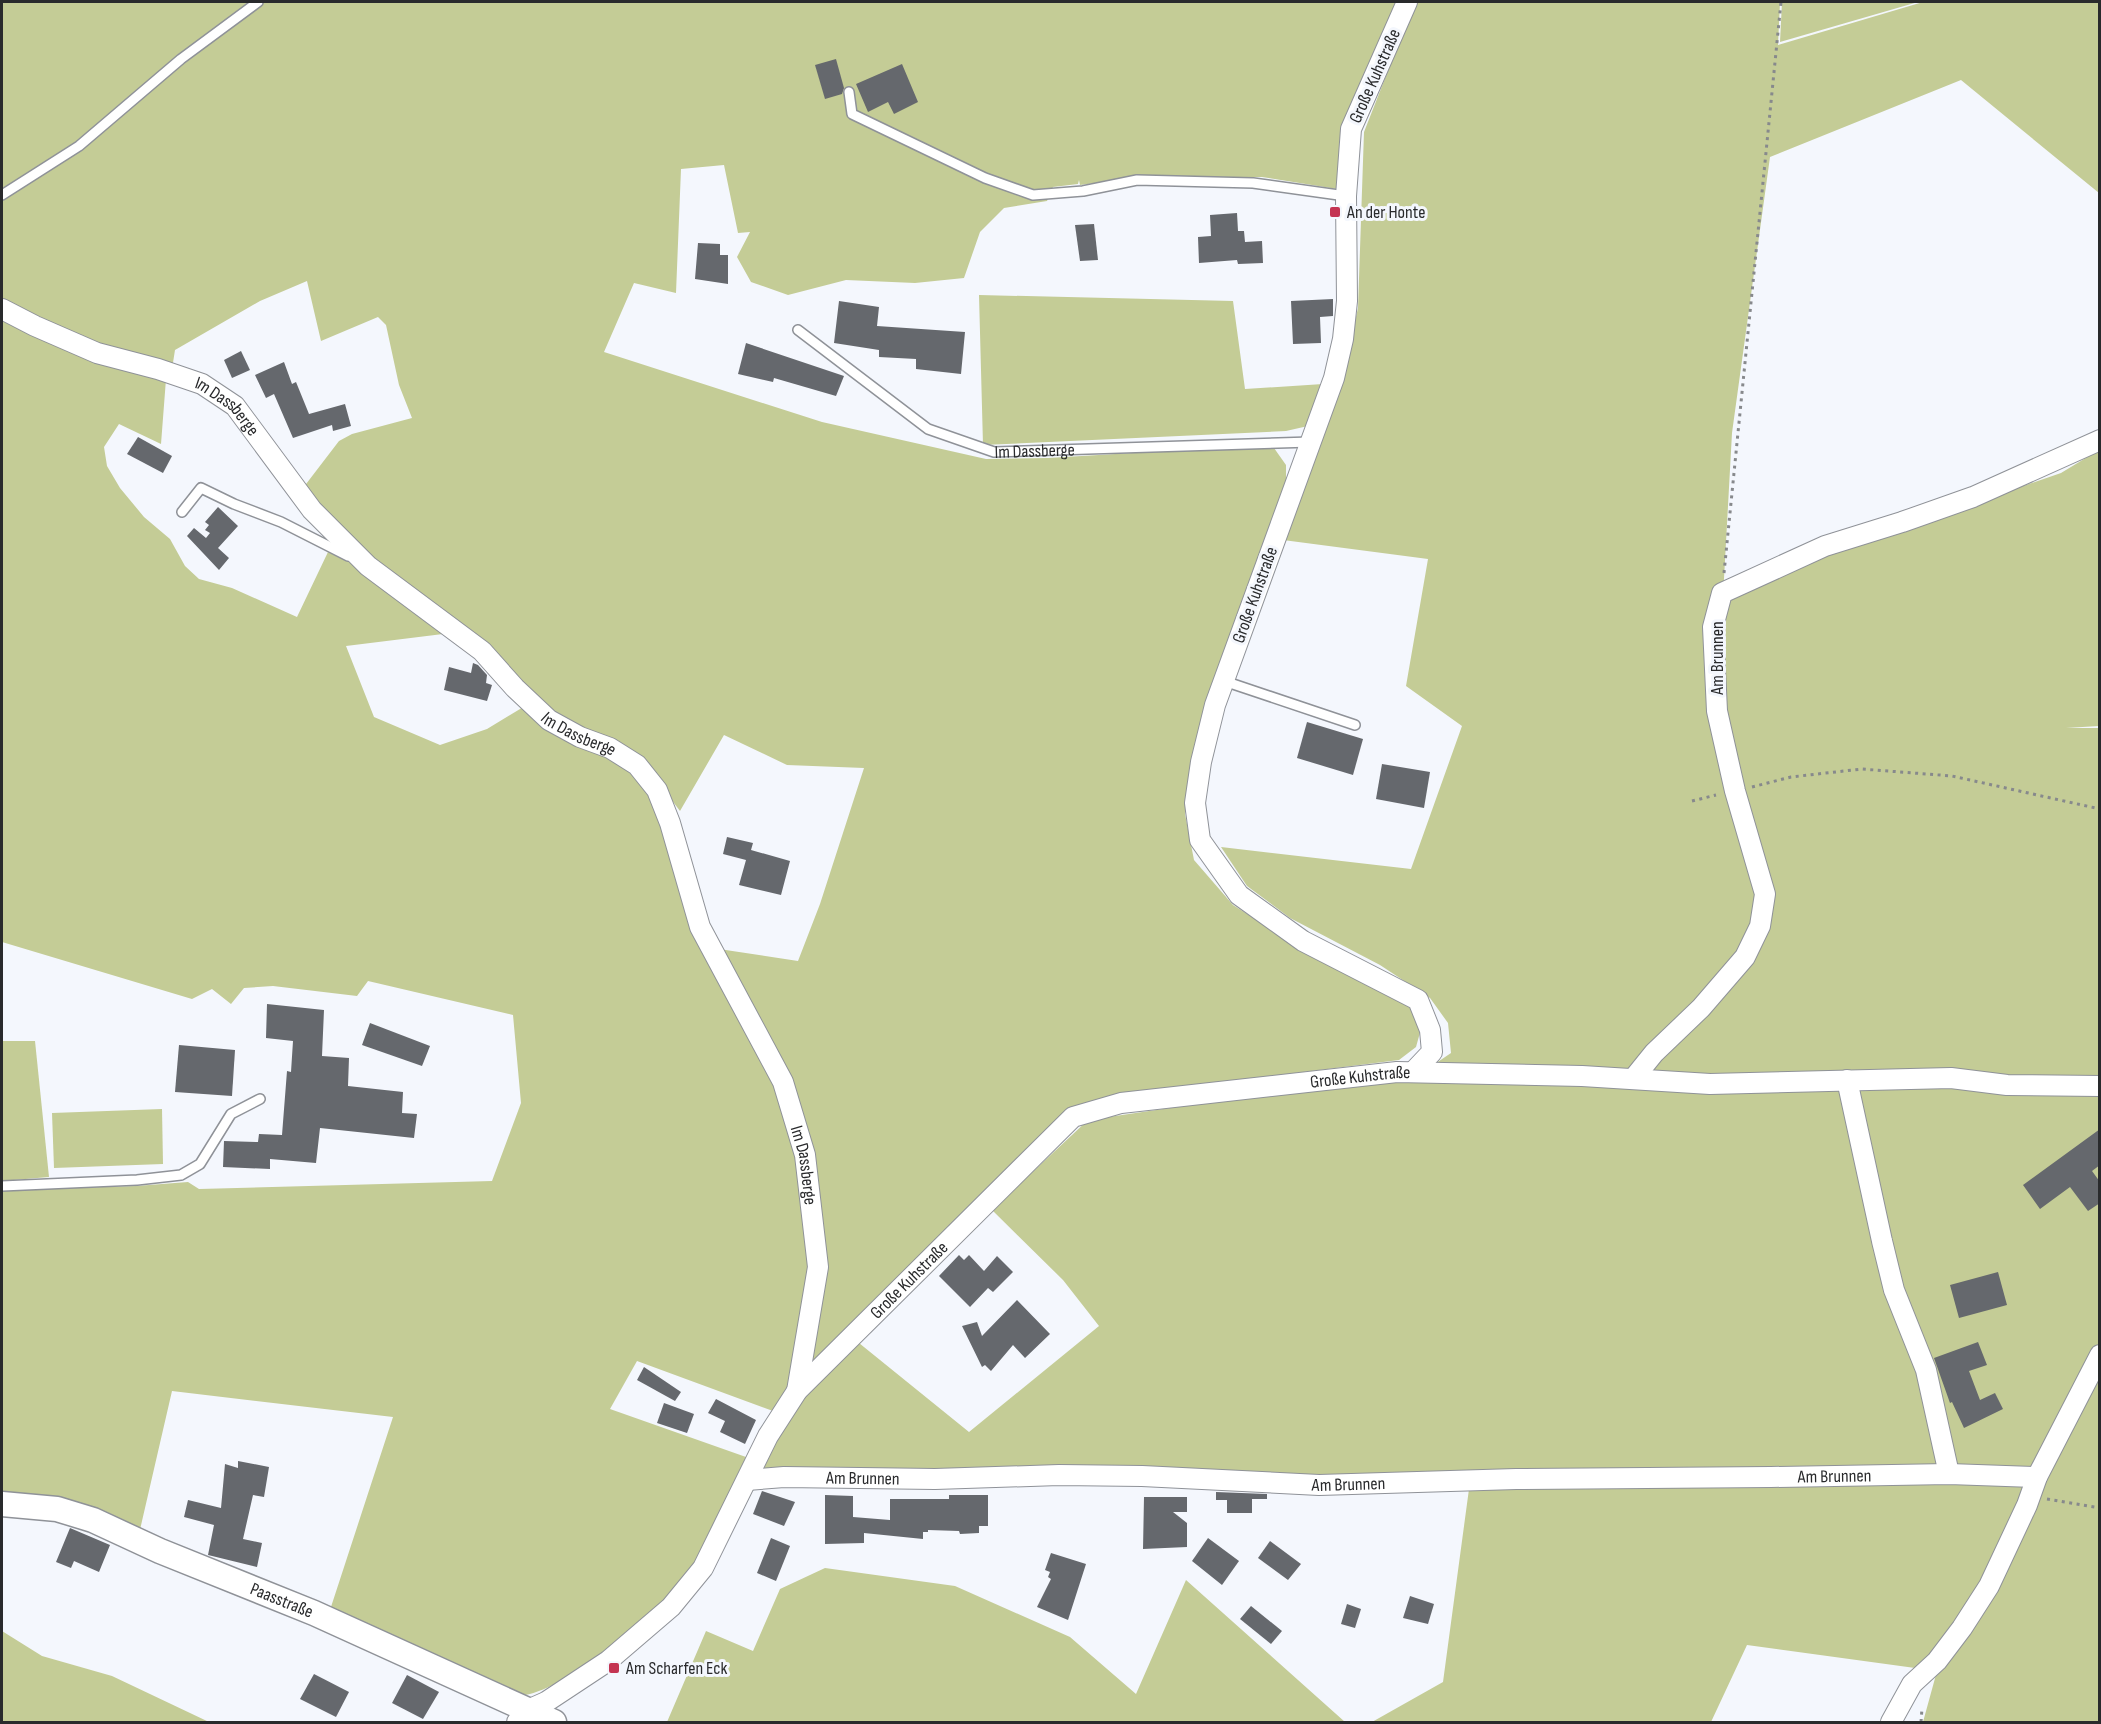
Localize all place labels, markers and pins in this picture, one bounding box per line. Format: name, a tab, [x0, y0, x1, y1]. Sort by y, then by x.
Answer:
place label: An der Honte	[1346, 202, 1425, 223]
marker: An der Honte	[1328, 205, 1342, 219]
place label: Am Scharfen Eck	[625, 1658, 728, 1679]
marker: Am Scharfen Eck	[607, 1661, 621, 1675]

